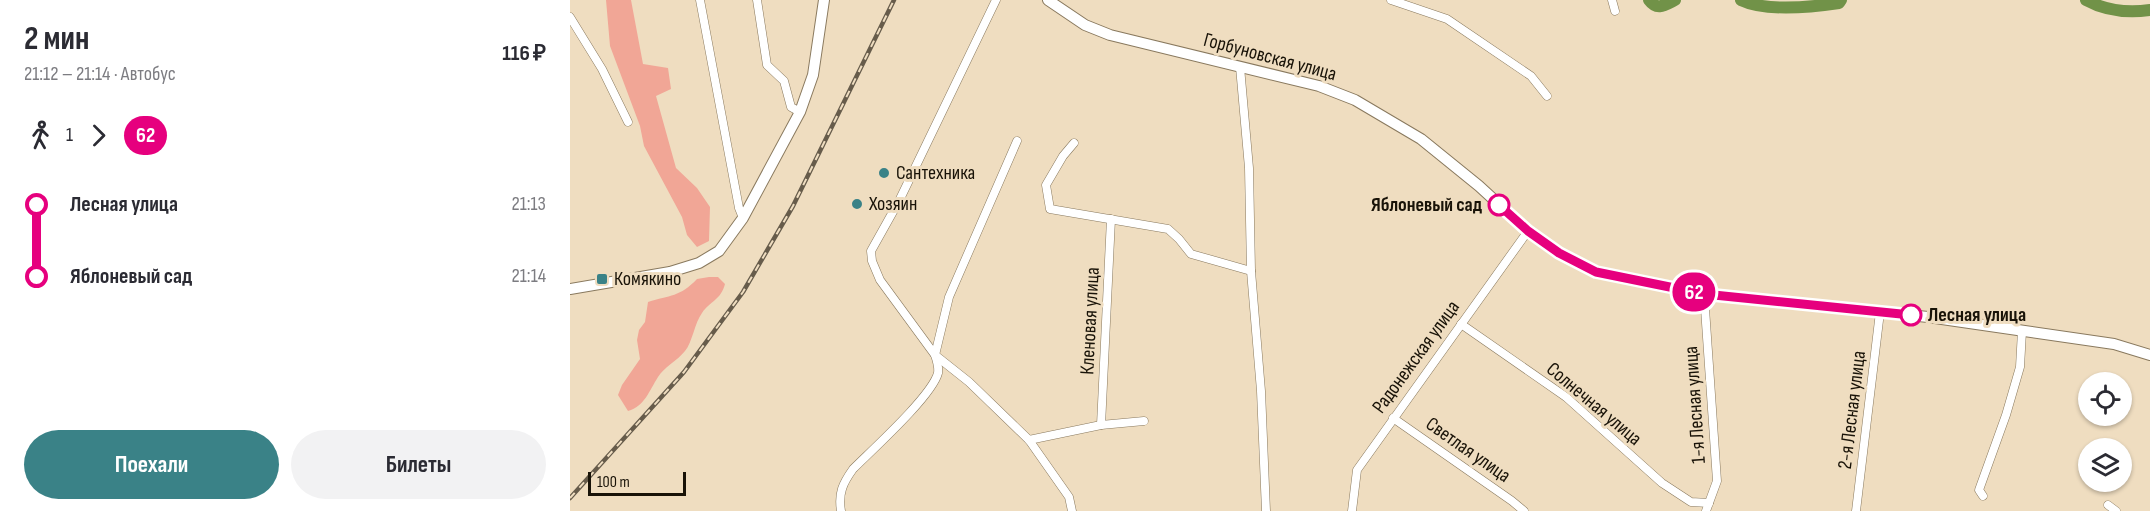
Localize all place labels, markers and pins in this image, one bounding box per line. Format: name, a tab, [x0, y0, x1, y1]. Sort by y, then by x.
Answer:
place label: Сантехника	[896, 161, 975, 185]
marker: Сантехника	[877, 166, 891, 180]
place label: Хозяин	[868, 192, 917, 216]
place label: Яблоневый сад	[1371, 193, 1483, 217]
marker: Яблоневый сад	[1488, 194, 1510, 216]
marker: Хозяин	[850, 197, 864, 211]
place label: Комякино	[614, 267, 681, 291]
marker: Комякино	[595, 272, 609, 286]
place label: Лесная улица	[1928, 303, 2026, 327]
marker: Лесная улица	[1900, 304, 1922, 326]

